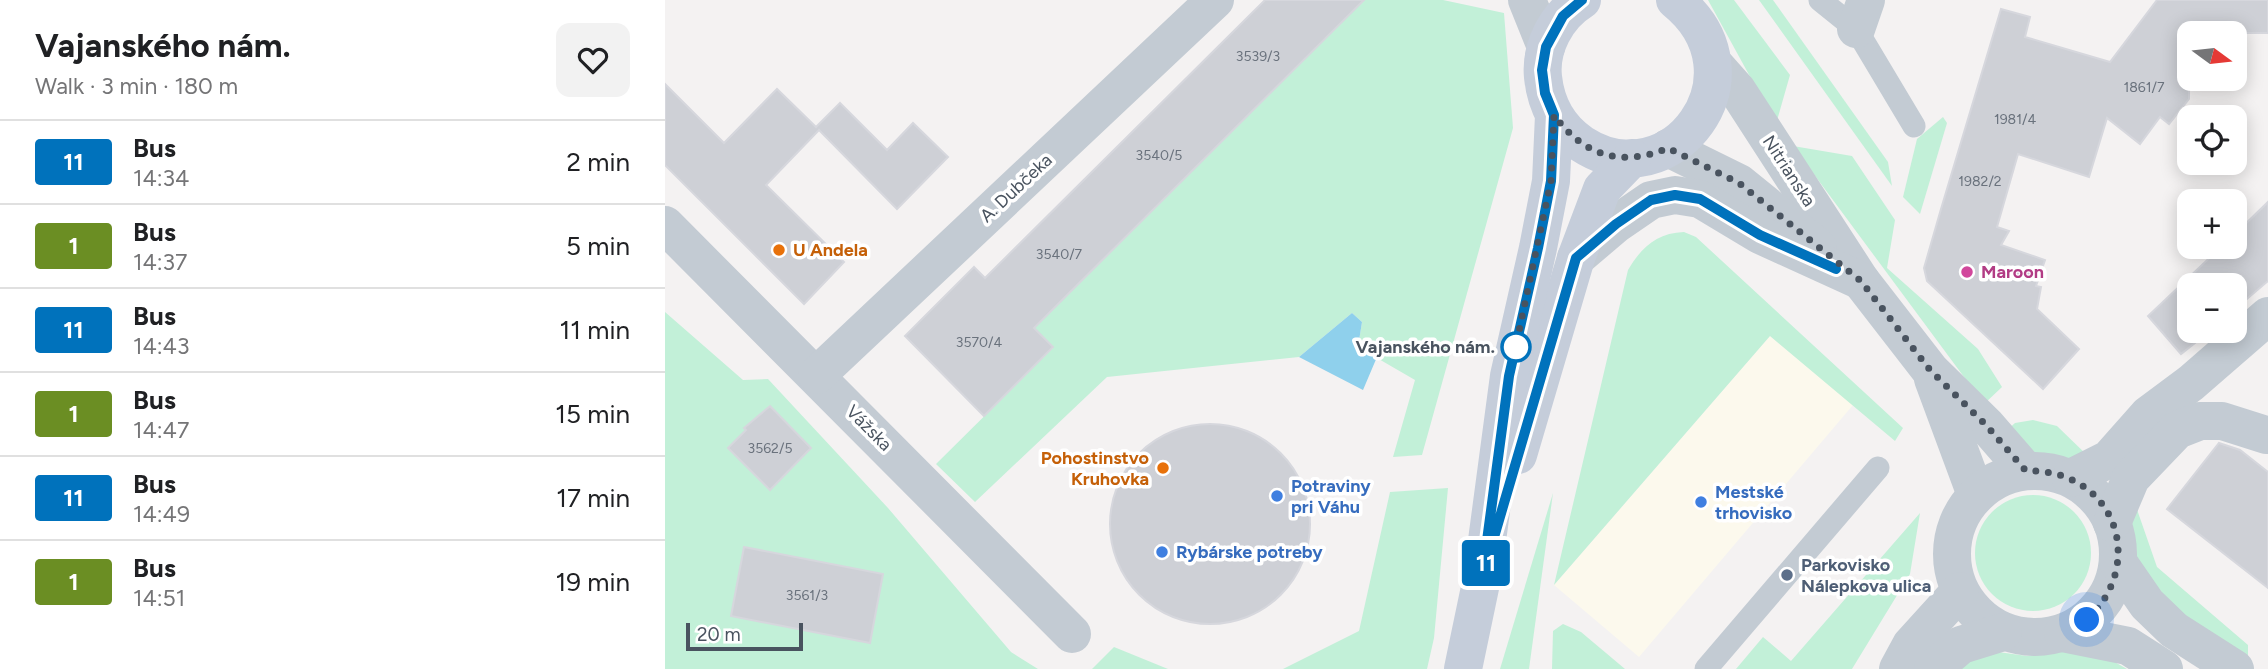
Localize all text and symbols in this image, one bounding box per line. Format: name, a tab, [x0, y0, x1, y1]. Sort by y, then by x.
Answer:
north arrow	[2177, 21, 2247, 91]
map controls	[2177, 21, 2247, 343]
button: heart	[556, 23, 630, 97]
text: Vajanského nám.	[35, 26, 291, 65]
house number: 3539/3	[1236, 48, 1280, 65]
text: Walk · 3 min · 180 m	[35, 72, 238, 100]
house number: 1861/7	[2123, 79, 2165, 96]
button: locate	[2177, 105, 2247, 175]
house number: 1981/4	[1994, 111, 2036, 128]
street label: Nitrianska	[1758, 131, 1820, 211]
text: Bus	[133, 132, 176, 164]
text: 2 min	[566, 146, 630, 178]
text: 11	[63, 147, 84, 176]
house number: 3540/5	[1136, 147, 1182, 164]
street label: A. Dubčeka	[975, 149, 1057, 227]
text: 14:34	[133, 164, 189, 192]
house number: 1982/2	[1958, 173, 2002, 190]
button: +	[2177, 189, 2247, 259]
text: Bus	[133, 216, 176, 248]
text: 5 min	[566, 230, 630, 262]
text: 1	[68, 231, 79, 260]
place label: U Andela	[793, 239, 868, 261]
marker: U Andela	[771, 242, 787, 258]
house number: 3540/7	[1036, 246, 1083, 263]
text: 14:37	[133, 248, 187, 276]
place label: Maroon	[1981, 261, 2044, 283]
marker: Maroon	[1959, 264, 1975, 280]
button: −	[2177, 273, 2247, 343]
text: Bus	[133, 300, 176, 332]
text: 11 min	[559, 314, 630, 346]
text: 11	[63, 315, 84, 344]
text: 14:43	[133, 332, 189, 360]
marker: Vajanského nám.	[1501, 332, 1531, 362]
house number: 3570/4	[956, 334, 1002, 351]
place label: Vajanského nám.	[1356, 336, 1495, 358]
text: Bus	[133, 384, 176, 416]
text: 15 min	[555, 398, 630, 430]
text: 1	[68, 399, 79, 428]
street label: Vážska	[841, 400, 897, 456]
text: 14:47	[133, 416, 189, 444]
house number: 3562/5	[748, 440, 792, 457]
place label: Pohostinstvo Kruhovka	[1041, 447, 1149, 490]
marker: Pohostinstvo Kruhovka	[1155, 460, 1171, 476]
text: Bus	[133, 468, 176, 500]
place label: Potraviny pri Váhu	[1291, 475, 1371, 518]
place label: Mestské trhovisko	[1715, 481, 1792, 524]
text: 17 min	[556, 482, 630, 514]
text: 11	[63, 483, 84, 512]
marker: Potraviny pri Váhu	[1269, 488, 1285, 504]
marker: Mestské trhovisko	[1693, 494, 1709, 510]
text: 14:49	[133, 500, 190, 528]
line badge: 11	[1455, 540, 1517, 586]
place label: Rybárske potreby	[1176, 541, 1323, 563]
marker: Rybárske potreby	[1154, 544, 1170, 560]
text: 11	[1476, 548, 1496, 577]
text: Bus	[133, 552, 176, 584]
place label: Parkovisko Nálepkova ulica	[1801, 554, 1931, 597]
text: 19 min	[555, 566, 630, 598]
text: 1	[68, 567, 79, 596]
marker: Parkovisko Nálepkova ulica	[1779, 567, 1795, 583]
text: 14:51	[133, 584, 185, 612]
house number: 3561/3	[786, 587, 828, 604]
your location	[2069, 602, 2104, 637]
scale bar	[686, 620, 803, 652]
text: 20 m	[697, 623, 741, 646]

